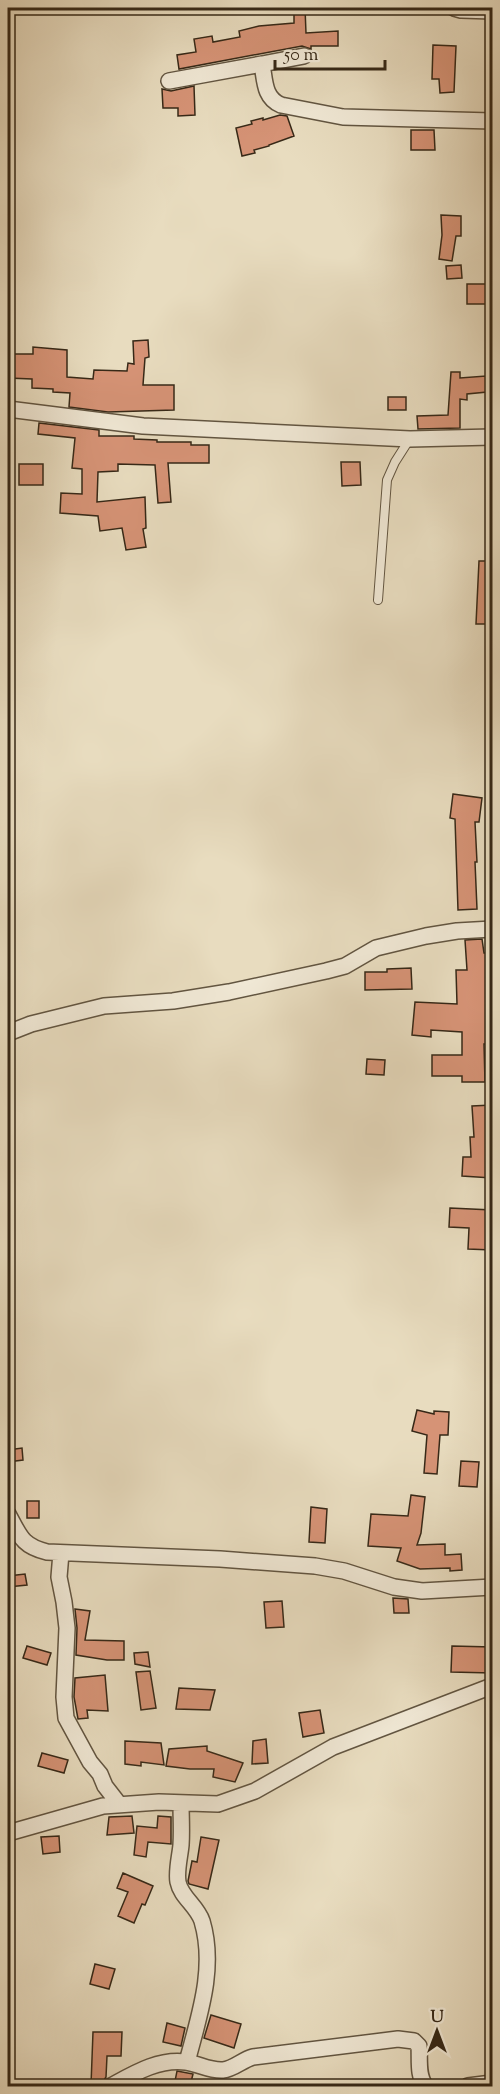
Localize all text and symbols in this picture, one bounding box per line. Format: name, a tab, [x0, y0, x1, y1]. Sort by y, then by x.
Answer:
scale bar	[275, 33, 384, 71]
text: 50 m	[283, 43, 319, 69]
north arrow	[407, 2001, 467, 2061]
text: U	[430, 2007, 444, 2030]

